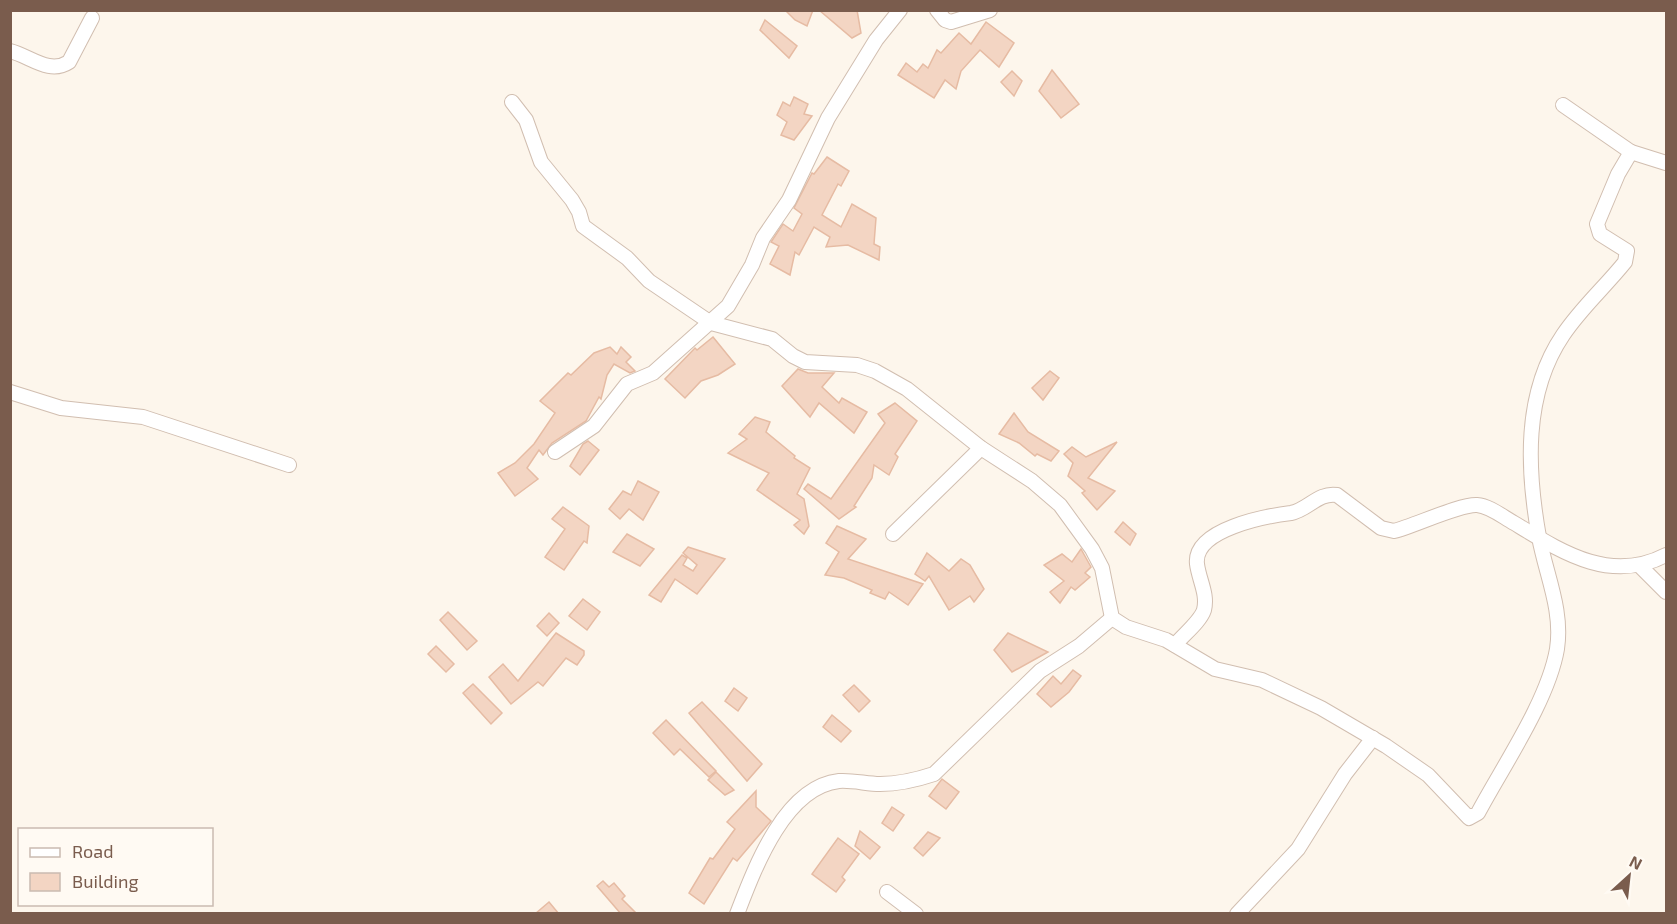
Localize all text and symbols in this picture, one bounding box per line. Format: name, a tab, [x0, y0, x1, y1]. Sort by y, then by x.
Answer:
legend	[18, 828, 213, 906]
text: Road	[72, 840, 113, 862]
north arrow	[1599, 846, 1659, 906]
text: N	[1627, 851, 1646, 873]
text: Building	[72, 870, 139, 892]

